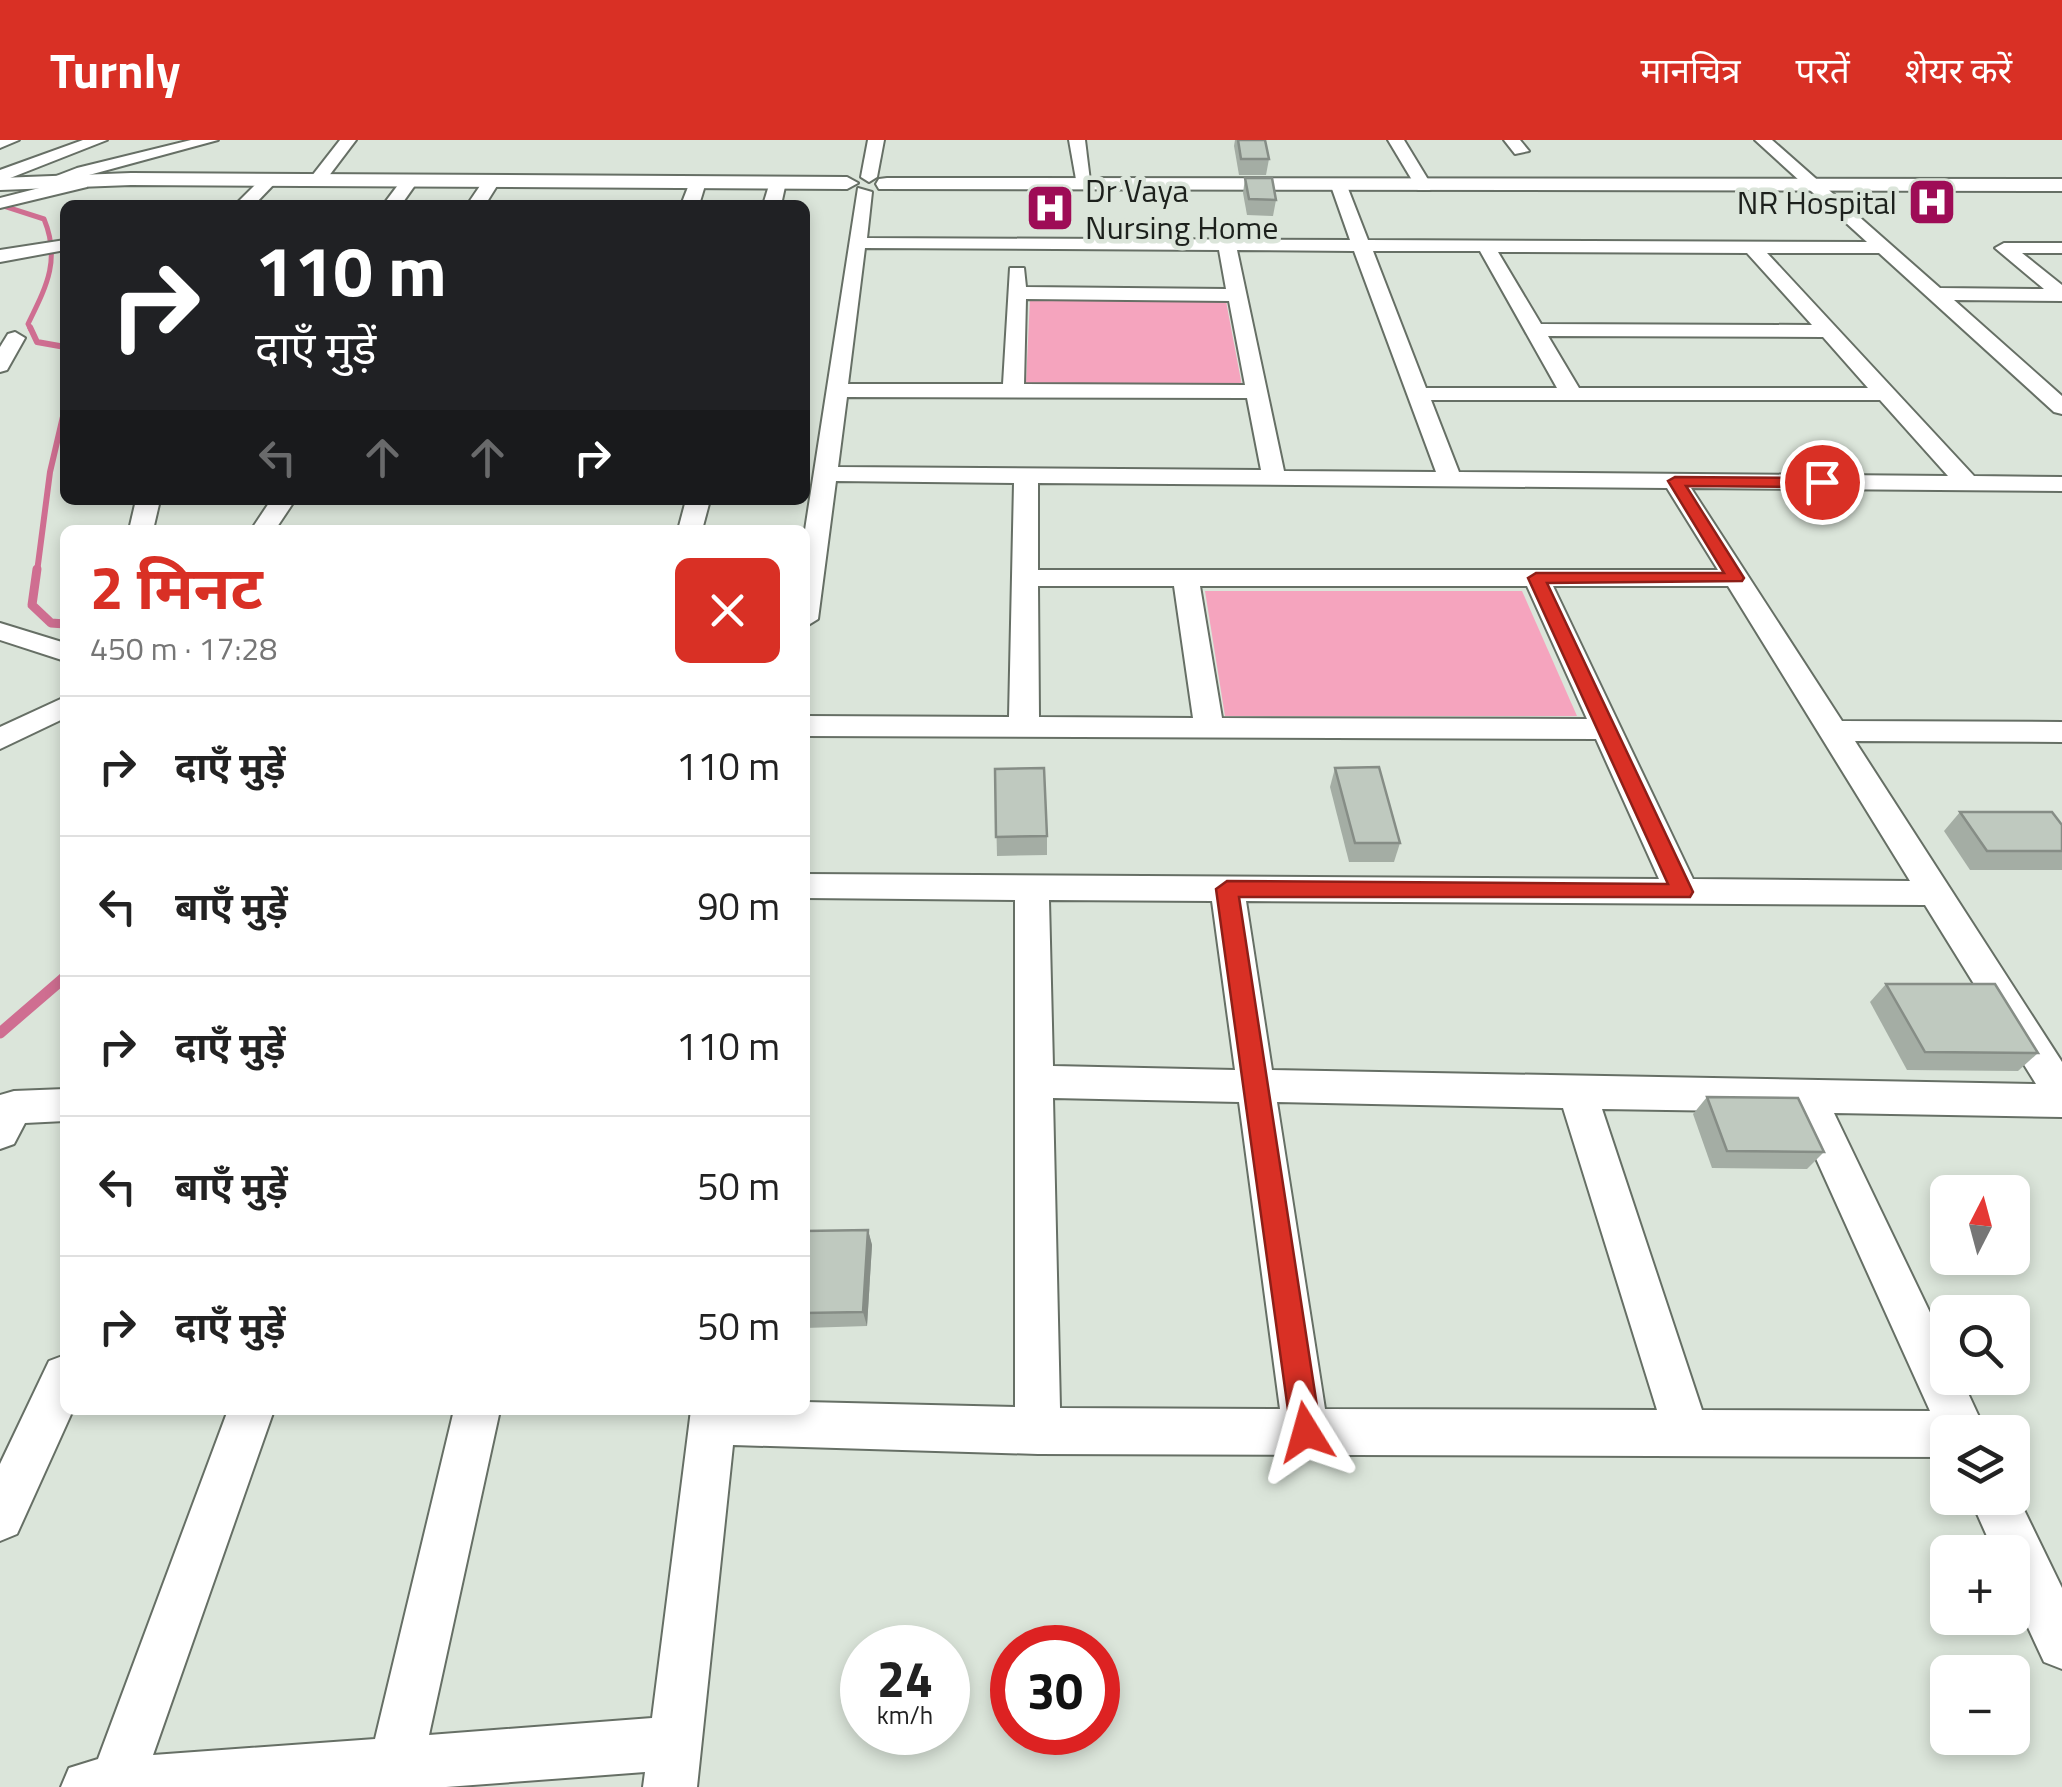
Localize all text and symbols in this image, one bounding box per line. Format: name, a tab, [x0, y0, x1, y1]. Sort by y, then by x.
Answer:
text: Turnly	[50, 34, 181, 107]
text: मानचित्र	[1641, 43, 1741, 97]
text: परतें	[1796, 43, 1850, 97]
text: शेयर करें	[1905, 43, 2012, 97]
place label: Dr Vaya Nursing Home	[1085, 166, 1279, 251]
hospital icon: NR Hospital	[1906, 176, 1958, 228]
place label: NR Hospital	[1737, 178, 1897, 226]
hospital icon: Dr Vaya Nursing Home	[1024, 182, 1076, 234]
text: 110 m	[255, 217, 447, 323]
icon: right	[90, 240, 220, 370]
text: दाएँ मुड़ें	[255, 313, 376, 381]
icon: left	[250, 430, 305, 485]
icon: ahead	[355, 430, 410, 485]
icon: ahead	[460, 430, 515, 485]
icon: right	[565, 430, 620, 485]
pin	[1780, 440, 1865, 525]
icon: arrive	[1795, 455, 1850, 510]
text: 2 मिनट	[90, 541, 263, 632]
button: close	[675, 558, 780, 663]
text: 450 m · 17:28	[90, 624, 277, 672]
text: दाएँ मुड़ें	[175, 737, 285, 795]
text: 110 m	[676, 737, 780, 795]
icon: right	[90, 739, 145, 794]
text: बाएँ मुड़ें	[175, 877, 288, 935]
text: 90 m	[697, 877, 780, 935]
icon: left	[90, 879, 145, 934]
text: दाएँ मुड़ें	[175, 1017, 285, 1075]
text: 110 m	[676, 1017, 780, 1075]
icon: right	[90, 1019, 145, 1074]
text: बाएँ मुड़ें	[175, 1157, 288, 1215]
text: 50 m	[697, 1157, 780, 1215]
icon: left	[90, 1159, 145, 1214]
north arrow	[1930, 1175, 2030, 1275]
map controls	[1930, 1175, 2030, 1755]
button: search	[1930, 1295, 2030, 1395]
text: दाएँ मुड़ें	[175, 1297, 285, 1355]
text: 50 m	[697, 1297, 780, 1355]
icon: right	[90, 1299, 145, 1354]
position arrow	[1254, 1380, 1358, 1484]
button: layers	[1930, 1415, 2030, 1515]
button: +	[1930, 1535, 2030, 1635]
speed limit sign: 30	[990, 1625, 1120, 1755]
text: 24	[877, 1640, 933, 1716]
button: −	[1930, 1655, 2030, 1755]
text: km/h	[877, 1696, 933, 1734]

